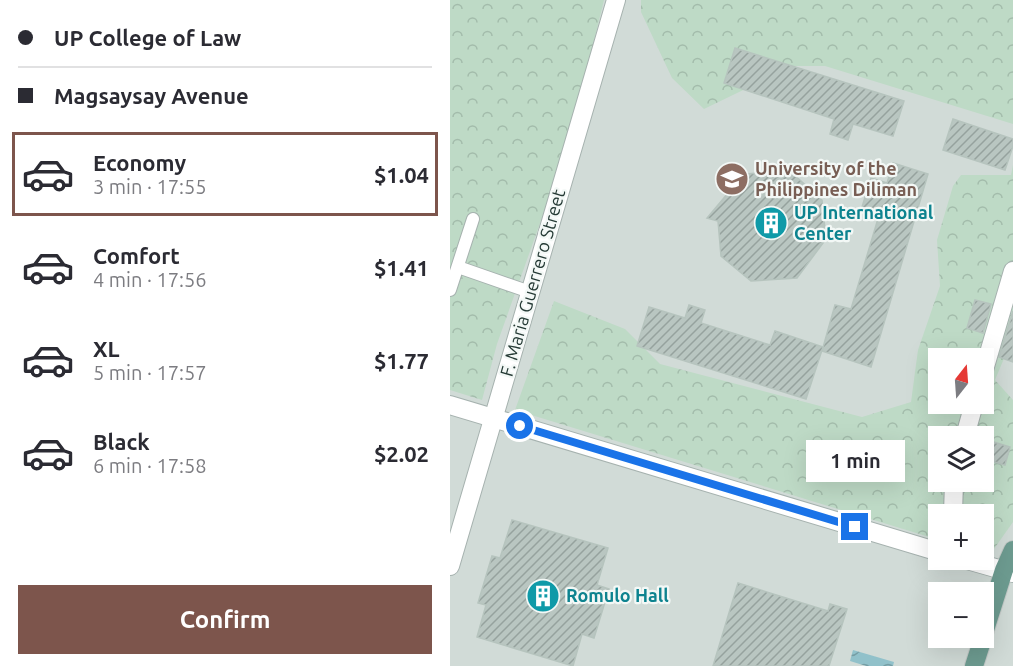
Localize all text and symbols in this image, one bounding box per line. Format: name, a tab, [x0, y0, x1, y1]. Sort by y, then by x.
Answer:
text: UP College of Law	[54, 25, 241, 50]
text: Magsaysay Avenue	[54, 83, 249, 108]
icon: car	[21, 147, 75, 201]
text: Economy	[93, 150, 186, 175]
place label: University of the Philippines Diliman	[755, 158, 917, 199]
school or university icon: University of the Philippines Diliman	[714, 161, 750, 197]
text: $1.04	[374, 162, 429, 187]
text: 3 min · 17:55	[93, 175, 207, 198]
street label: F. Maria Guerrero Street	[496, 187, 568, 379]
place label: UP International Center	[794, 202, 934, 243]
building icon: UP International Center	[753, 205, 789, 241]
icon: car	[21, 240, 75, 294]
text: Comfort	[93, 243, 180, 268]
text: $1.41	[374, 255, 429, 280]
text: 4 min · 17:56	[93, 268, 207, 291]
icon: car	[21, 333, 75, 387]
text: XL	[93, 336, 120, 361]
text: $1.77	[374, 348, 429, 373]
north arrow	[928, 348, 994, 414]
map controls	[928, 348, 994, 648]
text: 5 min · 17:57	[93, 361, 207, 384]
route start	[506, 412, 533, 439]
icon: car	[21, 426, 75, 480]
button: layers	[928, 426, 994, 492]
text: Black	[93, 429, 150, 454]
callout: 1 min	[806, 440, 904, 482]
text: $2.02	[374, 441, 429, 466]
text: 1 min	[830, 449, 881, 472]
text: 6 min · 17:58	[93, 454, 207, 477]
button: +	[928, 504, 994, 570]
route end	[841, 513, 868, 540]
building icon: Romulo Hall	[525, 578, 561, 614]
button: −	[928, 582, 994, 648]
button: Confirm	[18, 585, 432, 654]
place label: Romulo Hall	[566, 585, 669, 605]

